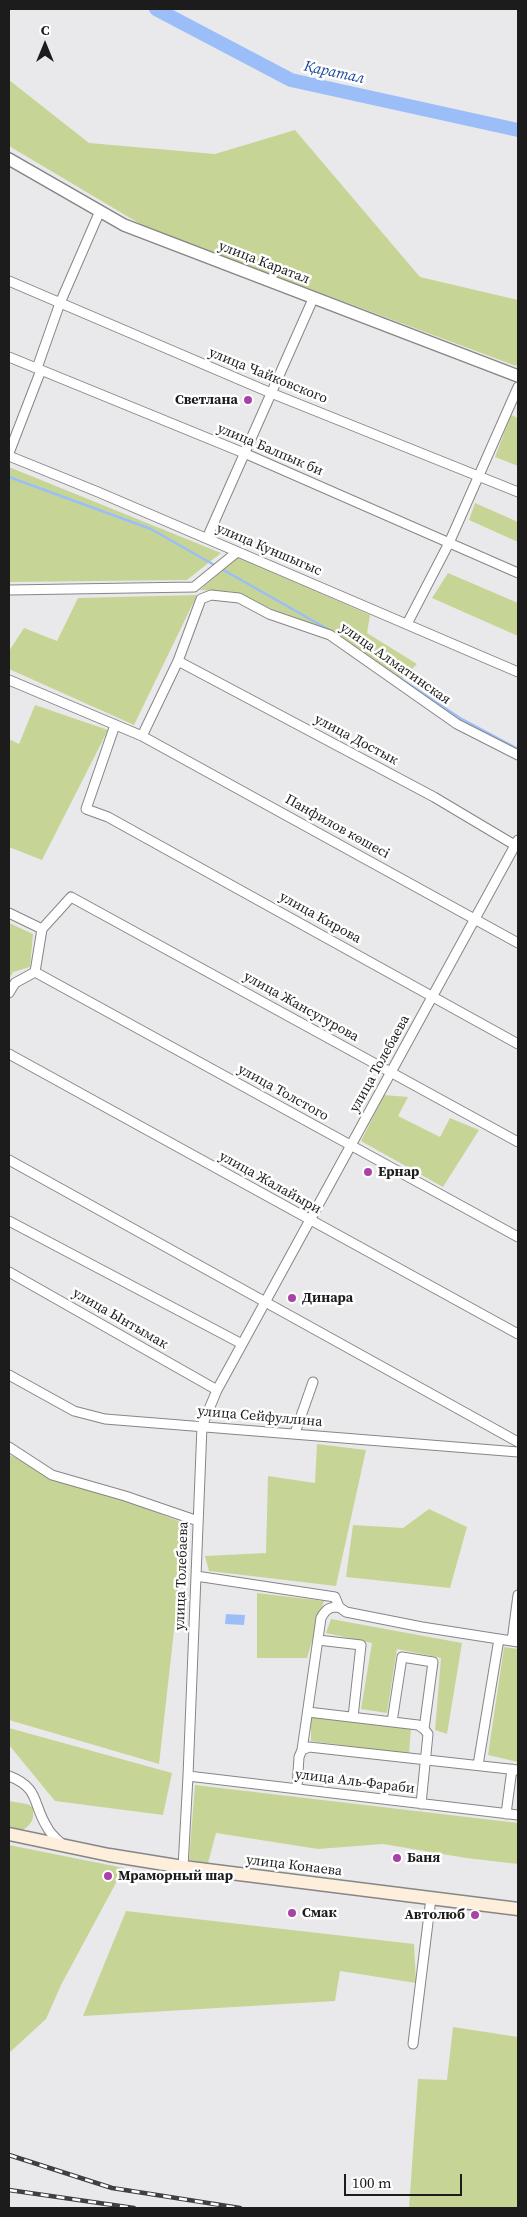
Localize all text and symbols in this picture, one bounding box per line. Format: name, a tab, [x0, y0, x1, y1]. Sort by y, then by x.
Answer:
north arrow	[20, 20, 70, 70]
text: С	[41, 20, 49, 40]
water label: Қаратал	[302, 58, 366, 88]
street label: улица Каратал	[216, 238, 312, 288]
street label: улица Чайковского	[206, 345, 330, 407]
place label: Светлана	[175, 392, 238, 408]
marker: Светлана	[242, 394, 254, 406]
street label: улица Балпык би	[215, 420, 325, 480]
street label: улица Куншыгыс	[214, 520, 324, 580]
street label: улица Алматинская	[336, 619, 454, 709]
street label: улица Достык	[311, 711, 401, 769]
street label: Панфилов көшесі	[282, 791, 392, 863]
street label: улица Кирова	[276, 889, 364, 947]
street label: улица Жансугурова	[240, 968, 362, 1046]
street label: улица Толебаева	[346, 1012, 414, 1116]
street label: улица Толстого	[235, 1061, 331, 1125]
street label: улица Жалайыри	[216, 1148, 324, 1218]
place label: Ернар	[378, 1164, 419, 1180]
marker: Ернар	[362, 1166, 374, 1178]
street label: улица Ынтымак	[69, 1285, 171, 1353]
place label: Динара	[302, 1290, 353, 1306]
marker: Динара	[286, 1292, 298, 1304]
street label: улица Сейфуллина	[197, 1403, 323, 1431]
street label: улица Толебаева	[172, 1521, 192, 1631]
street label: улица Аль-Фараби	[294, 1766, 416, 1798]
place label: Баня	[407, 1850, 440, 1866]
street label: улица Конаева	[245, 1852, 343, 1880]
marker: Баня	[391, 1852, 403, 1864]
place label: Мраморный шар	[118, 1868, 233, 1884]
marker: Мраморный шар	[102, 1870, 114, 1882]
place label: Смак	[302, 1905, 337, 1921]
marker: Смак	[286, 1907, 298, 1919]
place label: Автолюб	[404, 1907, 465, 1923]
marker: Автолюб	[469, 1909, 481, 1921]
scale bar	[347, 2164, 464, 2196]
text: 100 m	[352, 2172, 392, 2193]

